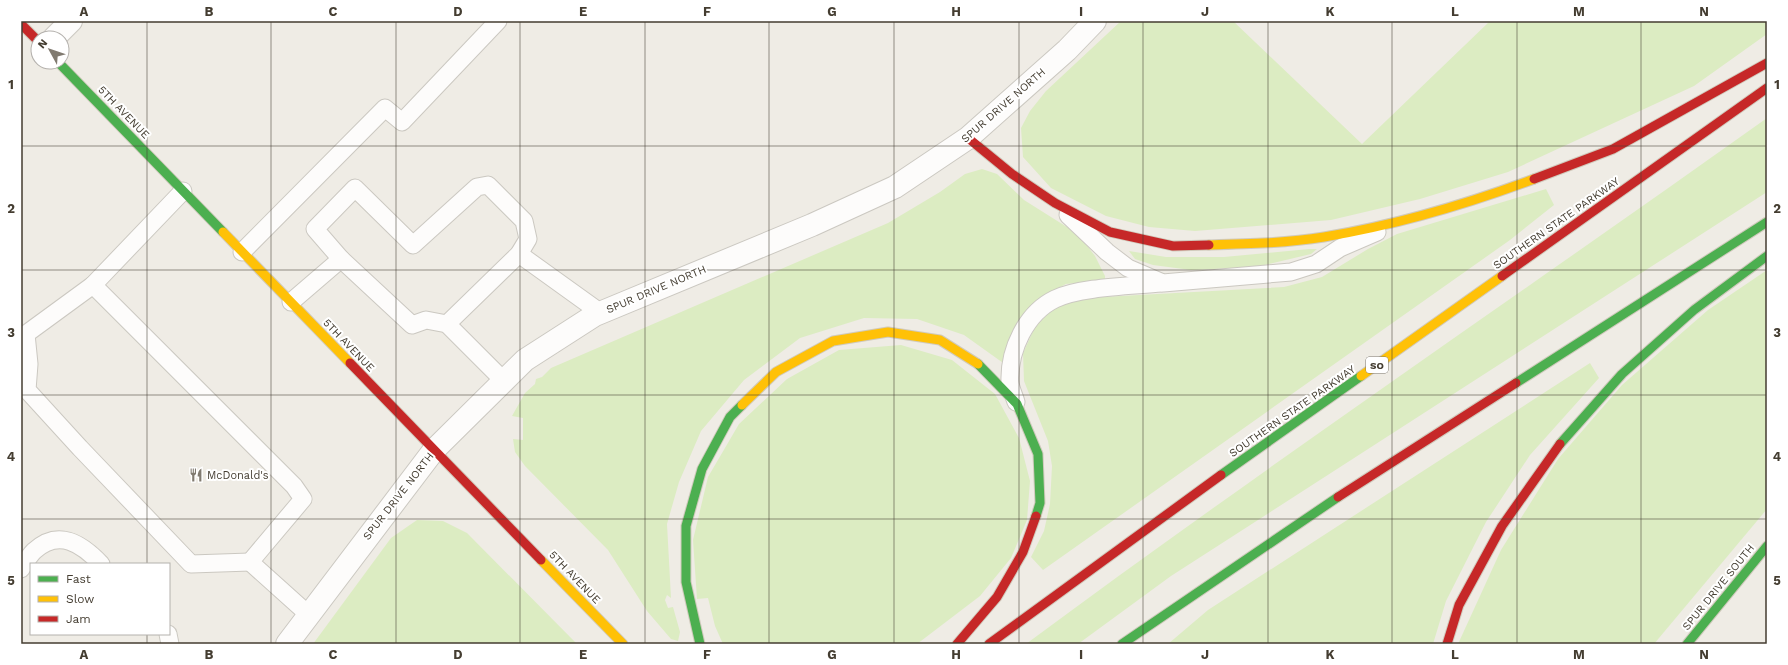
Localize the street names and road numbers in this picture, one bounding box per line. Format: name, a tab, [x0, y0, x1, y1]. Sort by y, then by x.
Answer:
street label: SPUR DRIVE NORTH	[959, 65, 1048, 145]
street label: 5TH AVENUE	[95, 83, 152, 141]
street label: SOUTHERN STATE PARKWAY	[1491, 174, 1622, 272]
street label: SPUR DRIVE NORTH	[604, 263, 708, 316]
street label: 5TH AVENUE	[320, 316, 377, 374]
road number: SO	[1366, 357, 1388, 373]
street label: SOUTHERN STATE PARKWAY	[1227, 362, 1358, 460]
street label: SPUR DRIVE NORTH	[360, 450, 436, 543]
street label: SPUR DRIVE SOUTH	[1680, 542, 1757, 633]
street label: 5TH AVENUE	[546, 548, 603, 606]

